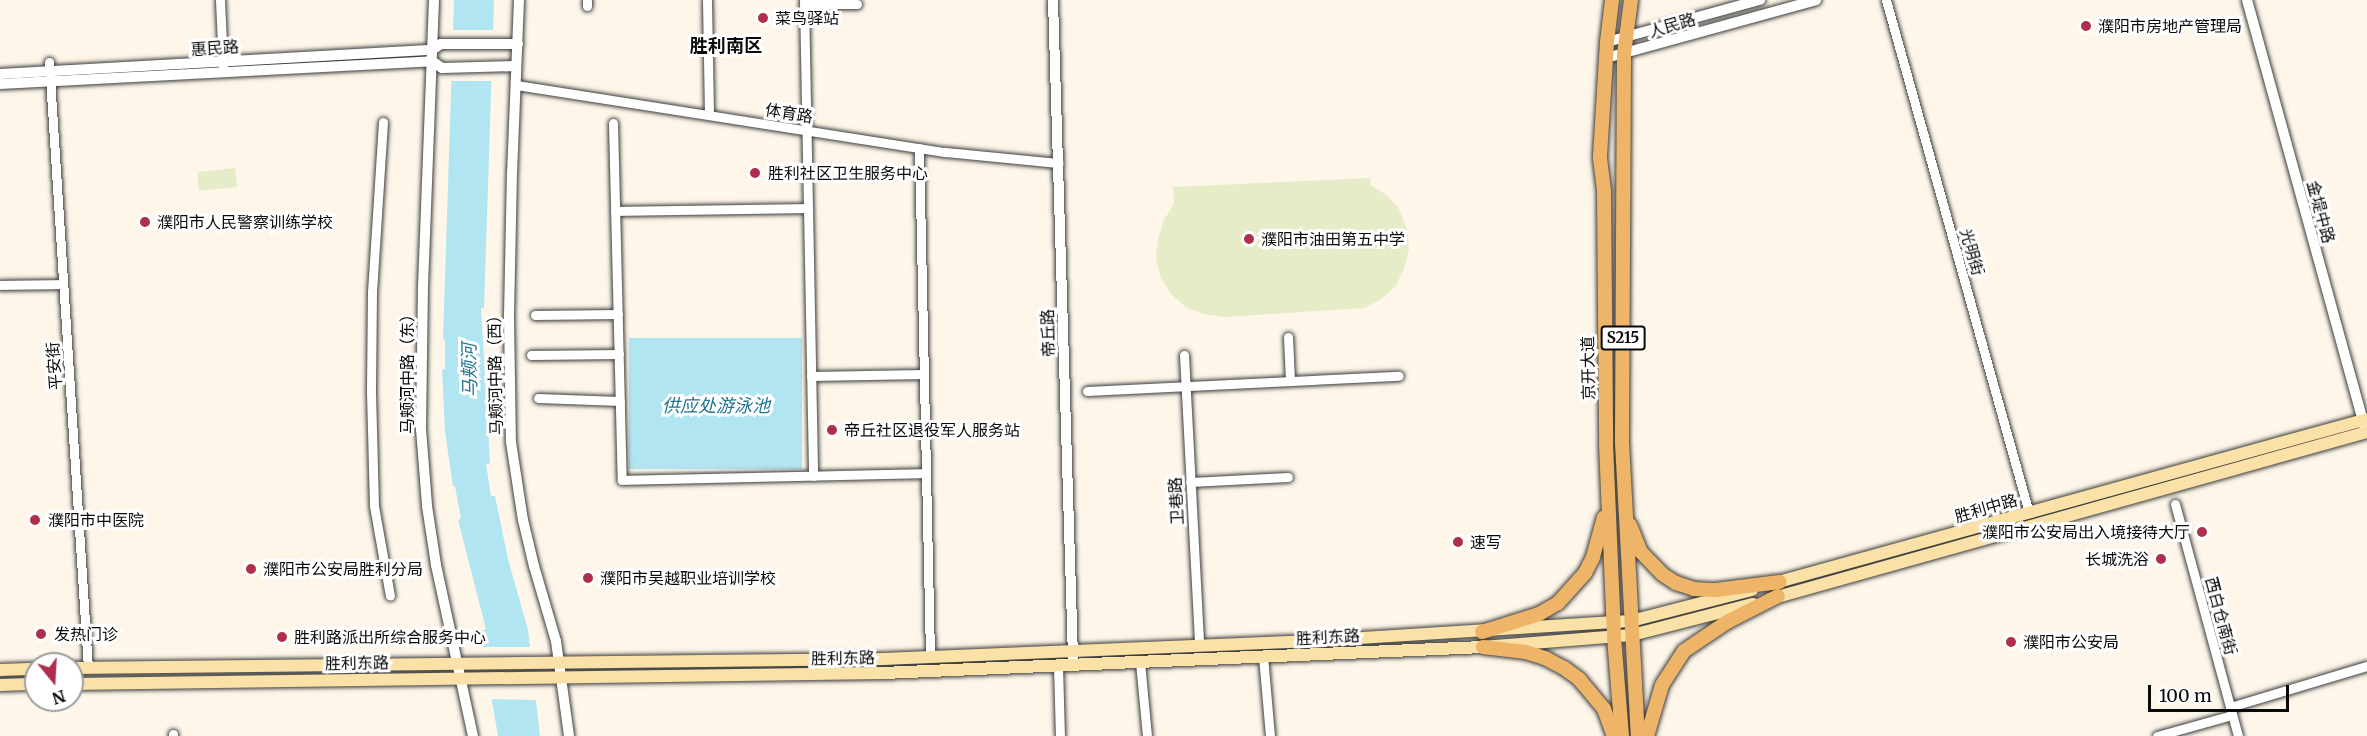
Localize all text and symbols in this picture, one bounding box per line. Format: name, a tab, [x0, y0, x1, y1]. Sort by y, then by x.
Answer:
place label: 菜鸟驿站	[775, 8, 839, 28]
street label: 人民路	[1646, 9, 1698, 41]
marker: 菜鸟驿站	[756, 11, 770, 25]
place label: 濮阳市房地产管理局	[2098, 16, 2242, 36]
marker: 濮阳市房地产管理局	[2079, 19, 2093, 33]
district label: 胜利南区	[690, 35, 762, 57]
street label: 惠民路	[190, 37, 240, 59]
street label: 体育路	[764, 100, 814, 126]
place label: 胜利社区卫生服务中心	[768, 163, 928, 183]
marker: 胜利社区卫生服务中心	[746, 164, 764, 182]
street label: 金堤中路	[2303, 179, 2339, 245]
place label: 濮阳市人民警察训练学校	[157, 212, 333, 232]
marker: 濮阳市人民警察训练学校	[138, 215, 152, 229]
street label: 光明街	[1956, 226, 1988, 278]
place label: 濮阳市油田第五中学	[1261, 229, 1405, 249]
marker: 濮阳市油田第五中学	[1242, 232, 1256, 246]
street label: 马颊河中路（东）	[397, 306, 417, 434]
street label: 马颊河中路（西）	[484, 307, 506, 435]
street label: 帝丘路	[1038, 309, 1058, 357]
road number: S215	[1600, 326, 1646, 350]
street label: 京开大道	[1578, 336, 1598, 400]
street label: 平安街	[43, 341, 65, 391]
water label: 马颊河	[459, 343, 481, 397]
water label: 供应处游泳池	[662, 395, 770, 417]
place label: 帝丘社区退役军人服务站	[844, 420, 1020, 440]
marker: 帝丘社区退役军人服务站	[825, 423, 839, 437]
street label: 卫巷路	[1165, 477, 1187, 525]
street label: 胜利中路	[1953, 490, 2019, 526]
place label: 濮阳市中医院	[48, 510, 144, 530]
marker: 濮阳市中医院	[26, 511, 44, 529]
place label: 濮阳市公安局出入境接待大厅	[1982, 522, 2190, 542]
marker: 濮阳市公安局出入境接待大厅	[2195, 525, 2209, 539]
place label: 速写	[1470, 532, 1502, 552]
marker: 速写	[1451, 535, 1465, 549]
place label: 长城洗浴	[2085, 549, 2149, 569]
marker: 长城洗浴	[2154, 552, 2168, 566]
place label: 濮阳市公安局胜利分局	[263, 559, 423, 579]
marker: 濮阳市公安局胜利分局	[244, 562, 258, 576]
place label: 濮阳市吴越职业培训学校	[600, 568, 776, 588]
marker: 濮阳市吴越职业培训学校	[581, 571, 595, 585]
street label: 西白仓南街	[2201, 575, 2241, 657]
place label: 发热门诊	[54, 624, 118, 644]
marker: 发热门诊	[32, 625, 50, 643]
street label: 胜利东路	[1296, 626, 1360, 648]
place label: 胜利路派出所综合服务中心	[294, 627, 486, 647]
marker: 胜利路派出所综合服务中心	[275, 630, 289, 644]
place label: 濮阳市公安局	[2023, 632, 2119, 652]
marker: 濮阳市公安局	[2004, 635, 2018, 649]
street label: 胜利东路	[811, 648, 875, 668]
north arrow	[24, 652, 84, 712]
street label: 胜利东路	[325, 653, 389, 673]
scale bar	[2151, 673, 2292, 711]
text: 100 m	[2159, 684, 2212, 707]
text: N	[50, 686, 68, 709]

